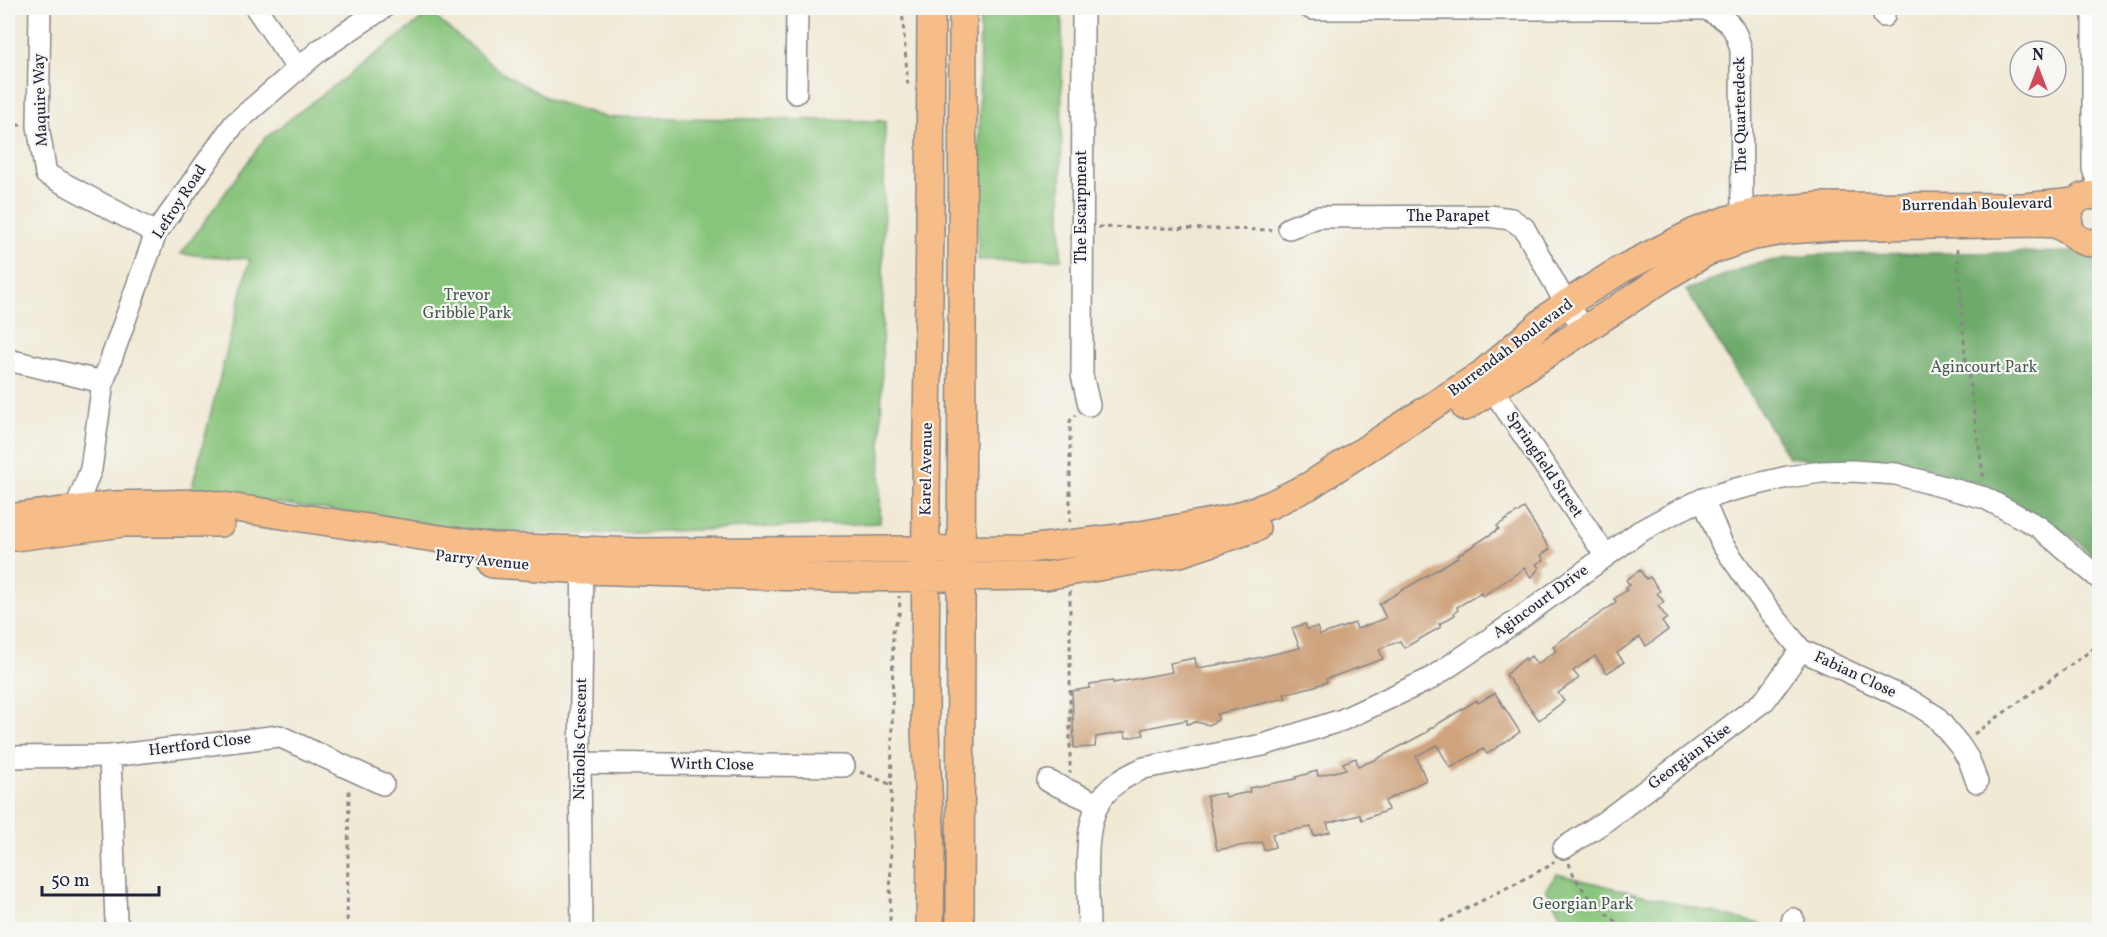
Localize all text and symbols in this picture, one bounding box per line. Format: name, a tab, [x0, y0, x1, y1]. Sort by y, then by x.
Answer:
north arrow	[2008, 39, 2068, 99]
text: N	[2032, 45, 2044, 67]
street label: Maquire Way	[28, 53, 54, 147]
street label: The Quarterdeck	[1729, 56, 1753, 173]
street label: The Escarpment	[1071, 150, 1093, 264]
street label: Lefroy Road	[148, 161, 212, 243]
street label: Burrendah Boulevard	[1901, 193, 2053, 217]
street label: The Parapet	[1406, 206, 1490, 228]
park label: Trevor Gribble Park	[423, 285, 512, 325]
street label: Burrendah Boulevard	[1444, 294, 1578, 402]
park label: Agincourt Park	[1931, 357, 2038, 379]
street label: Springfield Street	[1500, 408, 1588, 523]
street label: Karel Avenue	[915, 422, 939, 516]
street label: Parry Avenue	[434, 545, 530, 577]
street label: Agincourt Drive	[1489, 560, 1593, 644]
street label: Fabian Close	[1810, 646, 1900, 704]
street label: Nicholls Crescent	[569, 677, 593, 800]
street label: Georgian Rise	[1644, 719, 1736, 795]
street label: Hertford Close	[148, 728, 252, 762]
street label: Wirth Close	[670, 753, 754, 777]
scale bar	[42, 859, 159, 897]
text: 50 m	[51, 869, 90, 894]
park label: Georgian Park	[1533, 894, 1634, 916]

